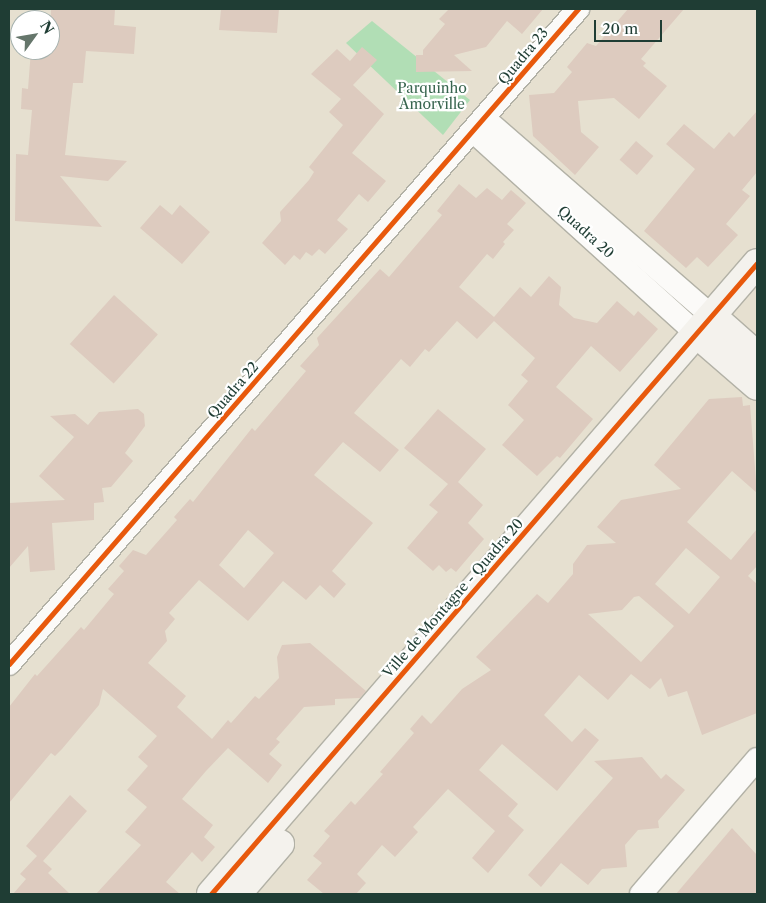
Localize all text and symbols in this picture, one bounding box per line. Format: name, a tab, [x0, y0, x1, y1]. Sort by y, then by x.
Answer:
north arrow	[10, 10, 60, 60]
scale bar	[596, 10, 664, 42]
text: N	[36, 18, 58, 38]
text: 20 m	[602, 19, 638, 38]
street label: Quadra 23	[494, 24, 552, 88]
park label: Parquinho Amorville	[397, 80, 467, 112]
street label: Quadra 20	[554, 202, 618, 262]
street label: Quadra 22	[204, 358, 262, 422]
street label: Ville de Montagne - Quadra 20	[379, 515, 527, 681]

